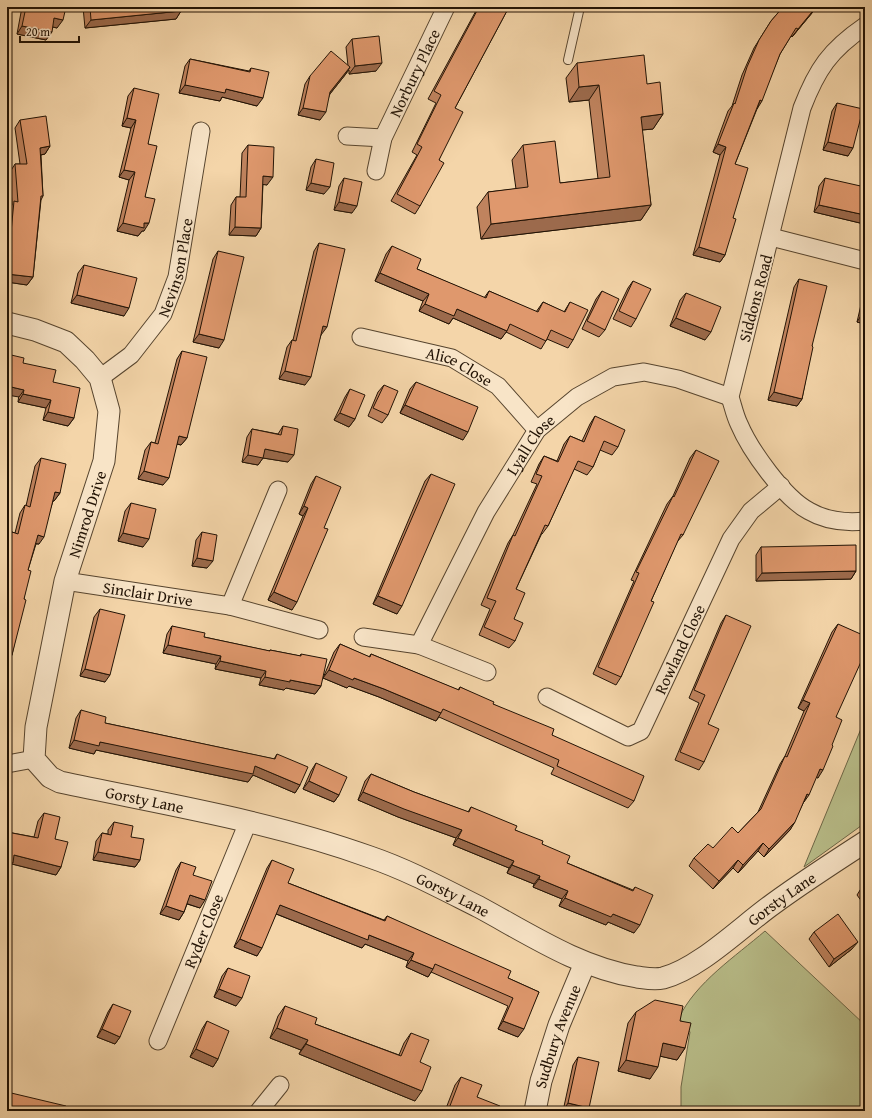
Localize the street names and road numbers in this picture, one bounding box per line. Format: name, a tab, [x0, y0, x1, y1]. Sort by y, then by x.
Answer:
street label: Norbury Place	[383, 25, 446, 121]
street label: Nevinson Place	[151, 216, 199, 321]
street label: Siddons Road	[732, 251, 778, 345]
street label: Alice Close	[424, 340, 497, 392]
street label: Lyall Close	[500, 408, 560, 480]
street label: Nimrod Drive	[62, 467, 112, 561]
street label: Sinclair Drive	[101, 575, 195, 612]
street label: Rowland Close	[648, 600, 711, 698]
street label: Gorsty Lane	[103, 780, 186, 819]
street label: Gorsty Lane	[412, 866, 494, 923]
street label: Gorsty Lane	[742, 866, 821, 931]
street label: Ryder Close	[177, 890, 229, 972]
street label: Sudbury Avenue	[528, 981, 587, 1090]

